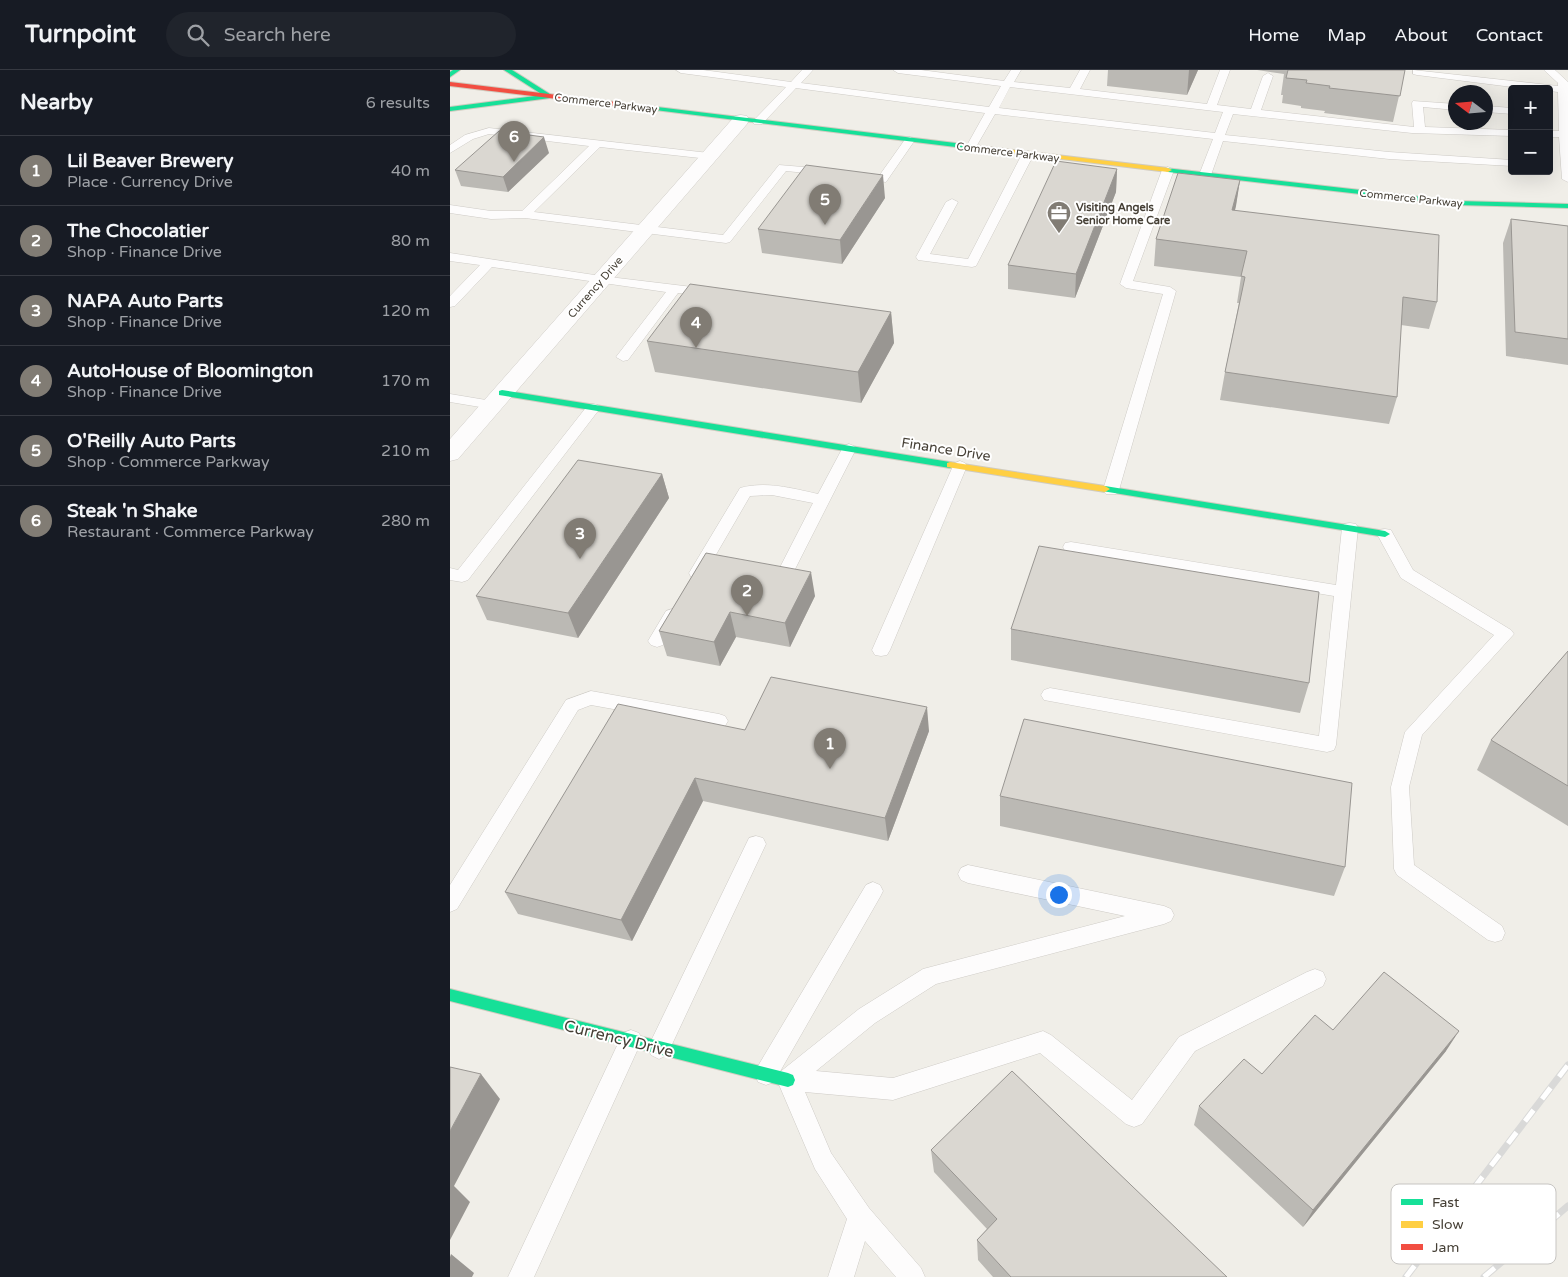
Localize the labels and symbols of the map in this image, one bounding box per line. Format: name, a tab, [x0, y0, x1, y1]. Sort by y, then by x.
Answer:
north arrow	[1448, 85, 1493, 130]
street label: Commerce Parkway	[554, 91, 658, 116]
pin: 6	[498, 121, 530, 162]
street label: Commerce Parkway	[956, 140, 1060, 165]
pin: 5	[809, 184, 841, 225]
street label: Commerce Parkway	[1359, 187, 1463, 210]
office icon: Visiting Angels Senior Home Care	[1046, 200, 1072, 234]
place label: Visiting Angels Senior Home Care	[1076, 201, 1171, 227]
street label: Currency Drive	[565, 254, 626, 321]
pin: 4	[680, 307, 712, 348]
street label: Finance Drive	[900, 434, 992, 465]
pin: 3	[564, 518, 596, 559]
pin: 2	[731, 575, 763, 616]
pin: 1	[814, 728, 846, 769]
your location	[1046, 882, 1072, 908]
street label: Currency Drive	[562, 1016, 676, 1062]
legend	[1391, 1184, 1556, 1264]
text: Fast	[1432, 1194, 1460, 1211]
text: Slow	[1432, 1216, 1464, 1233]
text: Jam	[1432, 1239, 1459, 1256]

